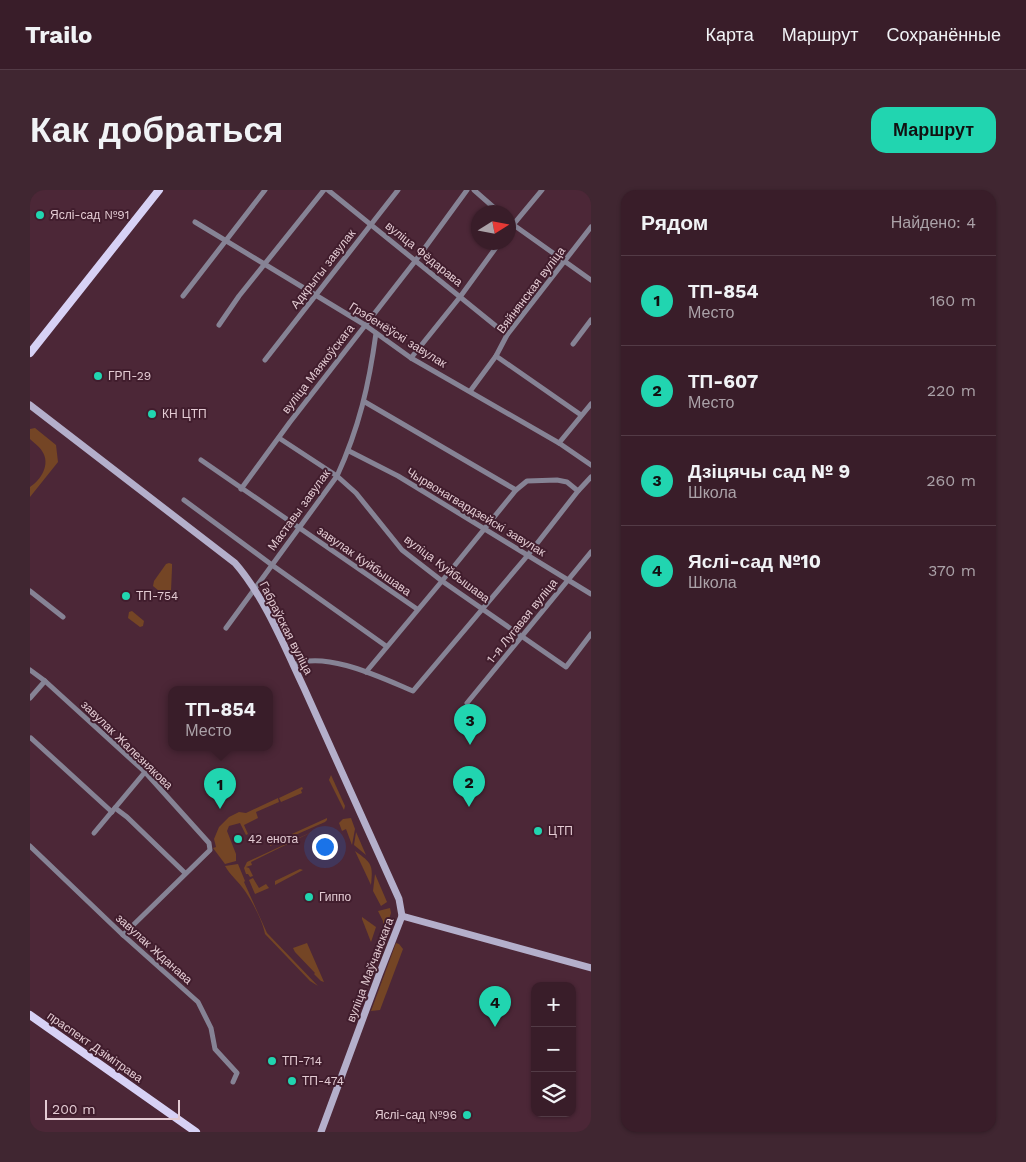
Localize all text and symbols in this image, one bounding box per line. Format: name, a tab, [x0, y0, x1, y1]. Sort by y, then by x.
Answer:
text: Trailo	[25, 21, 92, 49]
text: Карта	[706, 24, 754, 45]
text: Маршрут	[782, 24, 858, 45]
text: Сохранённые	[886, 24, 1001, 45]
button: Маршрут	[871, 107, 996, 153]
text: Как добраться	[30, 109, 283, 151]
north arrow	[471, 205, 516, 250]
place label: Яслі-сад №91	[50, 208, 129, 222]
marker: Яслі-сад №91	[34, 209, 46, 221]
text: Рядом	[641, 210, 708, 235]
text: Найдено: 4	[891, 213, 976, 232]
street label: вуліца Фёдарава	[383, 219, 466, 290]
street label: Адкрыты завулак	[288, 226, 359, 311]
street label: Вяйнянская вуліца	[494, 244, 568, 336]
text: ТП-854	[688, 280, 759, 303]
text: 1	[654, 291, 660, 310]
text: 160 m	[929, 291, 976, 310]
street label: Грэбенёўскі завулак	[347, 299, 450, 371]
text: Место	[688, 303, 734, 322]
street label: вуліца Маякоўскага	[279, 321, 357, 416]
place label: ГРП-29	[108, 369, 151, 383]
marker: ГРП-29	[92, 370, 104, 382]
text: ТП-607	[688, 370, 758, 393]
text: 2	[652, 381, 662, 400]
text: 220 m	[927, 381, 976, 400]
text: Место	[688, 393, 734, 412]
place label: КН ЦТП	[162, 407, 207, 421]
marker: КН ЦТП	[146, 408, 158, 420]
text: Дзіцячы сад № 9	[688, 460, 850, 483]
street label: Чырвонагвардзейскі завулак	[404, 465, 549, 560]
street label: Маставы завулак	[265, 466, 334, 553]
text: 3	[652, 471, 662, 490]
text: 260 m	[926, 471, 976, 490]
text: Школа	[688, 483, 737, 502]
street label: завулак Куйбышава	[314, 523, 414, 599]
street label: вуліца Куйбышава	[401, 532, 493, 606]
text: Яслі-сад №10	[688, 550, 821, 573]
text: 4	[652, 561, 662, 580]
text: 370 m	[928, 561, 976, 580]
text: Школа	[688, 573, 737, 592]
street label: 1-я Лугавая вуліца	[484, 576, 561, 666]
street label: Габраўская вуліца	[256, 579, 316, 677]
place label: ТП-754	[136, 589, 178, 603]
marker: ТП-754	[120, 590, 132, 602]
popup	[168, 686, 273, 751]
street label: завулак Жалезнякова	[78, 698, 176, 793]
text: ТП-854	[185, 698, 256, 721]
pin: 3	[454, 704, 486, 745]
text: Место	[185, 721, 232, 740]
pin: 2	[453, 766, 485, 807]
pin: 1	[204, 768, 236, 809]
place label: ЦТП	[548, 824, 573, 838]
marker: ЦТП	[532, 825, 544, 837]
place label: 42 енота	[248, 832, 298, 846]
marker: 42 енота	[232, 833, 244, 845]
your location	[312, 834, 338, 860]
place label: Гиппо	[319, 890, 352, 904]
marker: Гиппо	[303, 891, 315, 903]
street label: завулак Жданава	[113, 911, 195, 987]
street label: вуліца Маўчанскага	[344, 916, 396, 1024]
map controls	[531, 982, 576, 1117]
button: +	[531, 982, 576, 1027]
pin: 4	[479, 986, 511, 1027]
street label: праспект Дзімітрава	[45, 1009, 146, 1085]
button: −	[531, 1027, 576, 1072]
place label: ТП-714	[282, 1054, 322, 1068]
marker: ТП-714	[266, 1055, 278, 1067]
button: layers	[531, 1072, 576, 1117]
place label: ТП-474	[302, 1074, 344, 1088]
marker: ТП-474	[286, 1075, 298, 1087]
scale bar	[45, 1097, 180, 1120]
text: 200 m	[52, 1101, 96, 1117]
place label: Яслі-сад №96	[375, 1108, 457, 1122]
marker: Яслі-сад №96	[461, 1109, 473, 1121]

